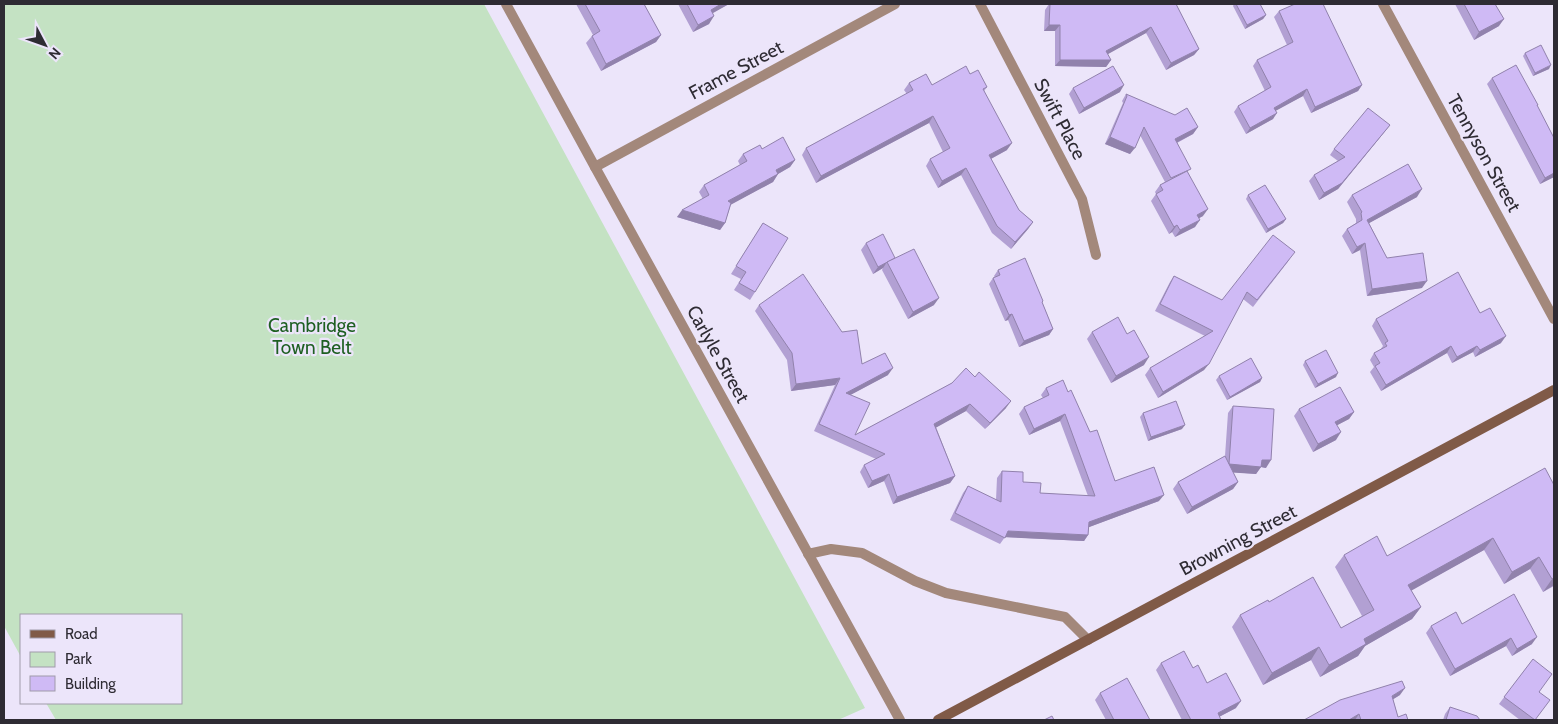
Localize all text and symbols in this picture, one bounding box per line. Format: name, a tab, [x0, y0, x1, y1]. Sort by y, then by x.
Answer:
north arrow	[20, 20, 70, 70]
street label: Frame Street	[685, 35, 788, 104]
text: N	[45, 44, 65, 63]
street label: Swift Place	[1029, 75, 1091, 164]
street label: Tennyson Street	[1442, 90, 1526, 216]
street label: Carlyle Street	[682, 301, 755, 407]
park label: Cambridge Town Belt	[268, 314, 356, 359]
street label: Browning Street	[1176, 499, 1301, 580]
legend	[20, 614, 182, 704]
text: Road	[65, 625, 98, 643]
text: Park	[65, 650, 92, 668]
text: Building	[65, 675, 116, 693]

